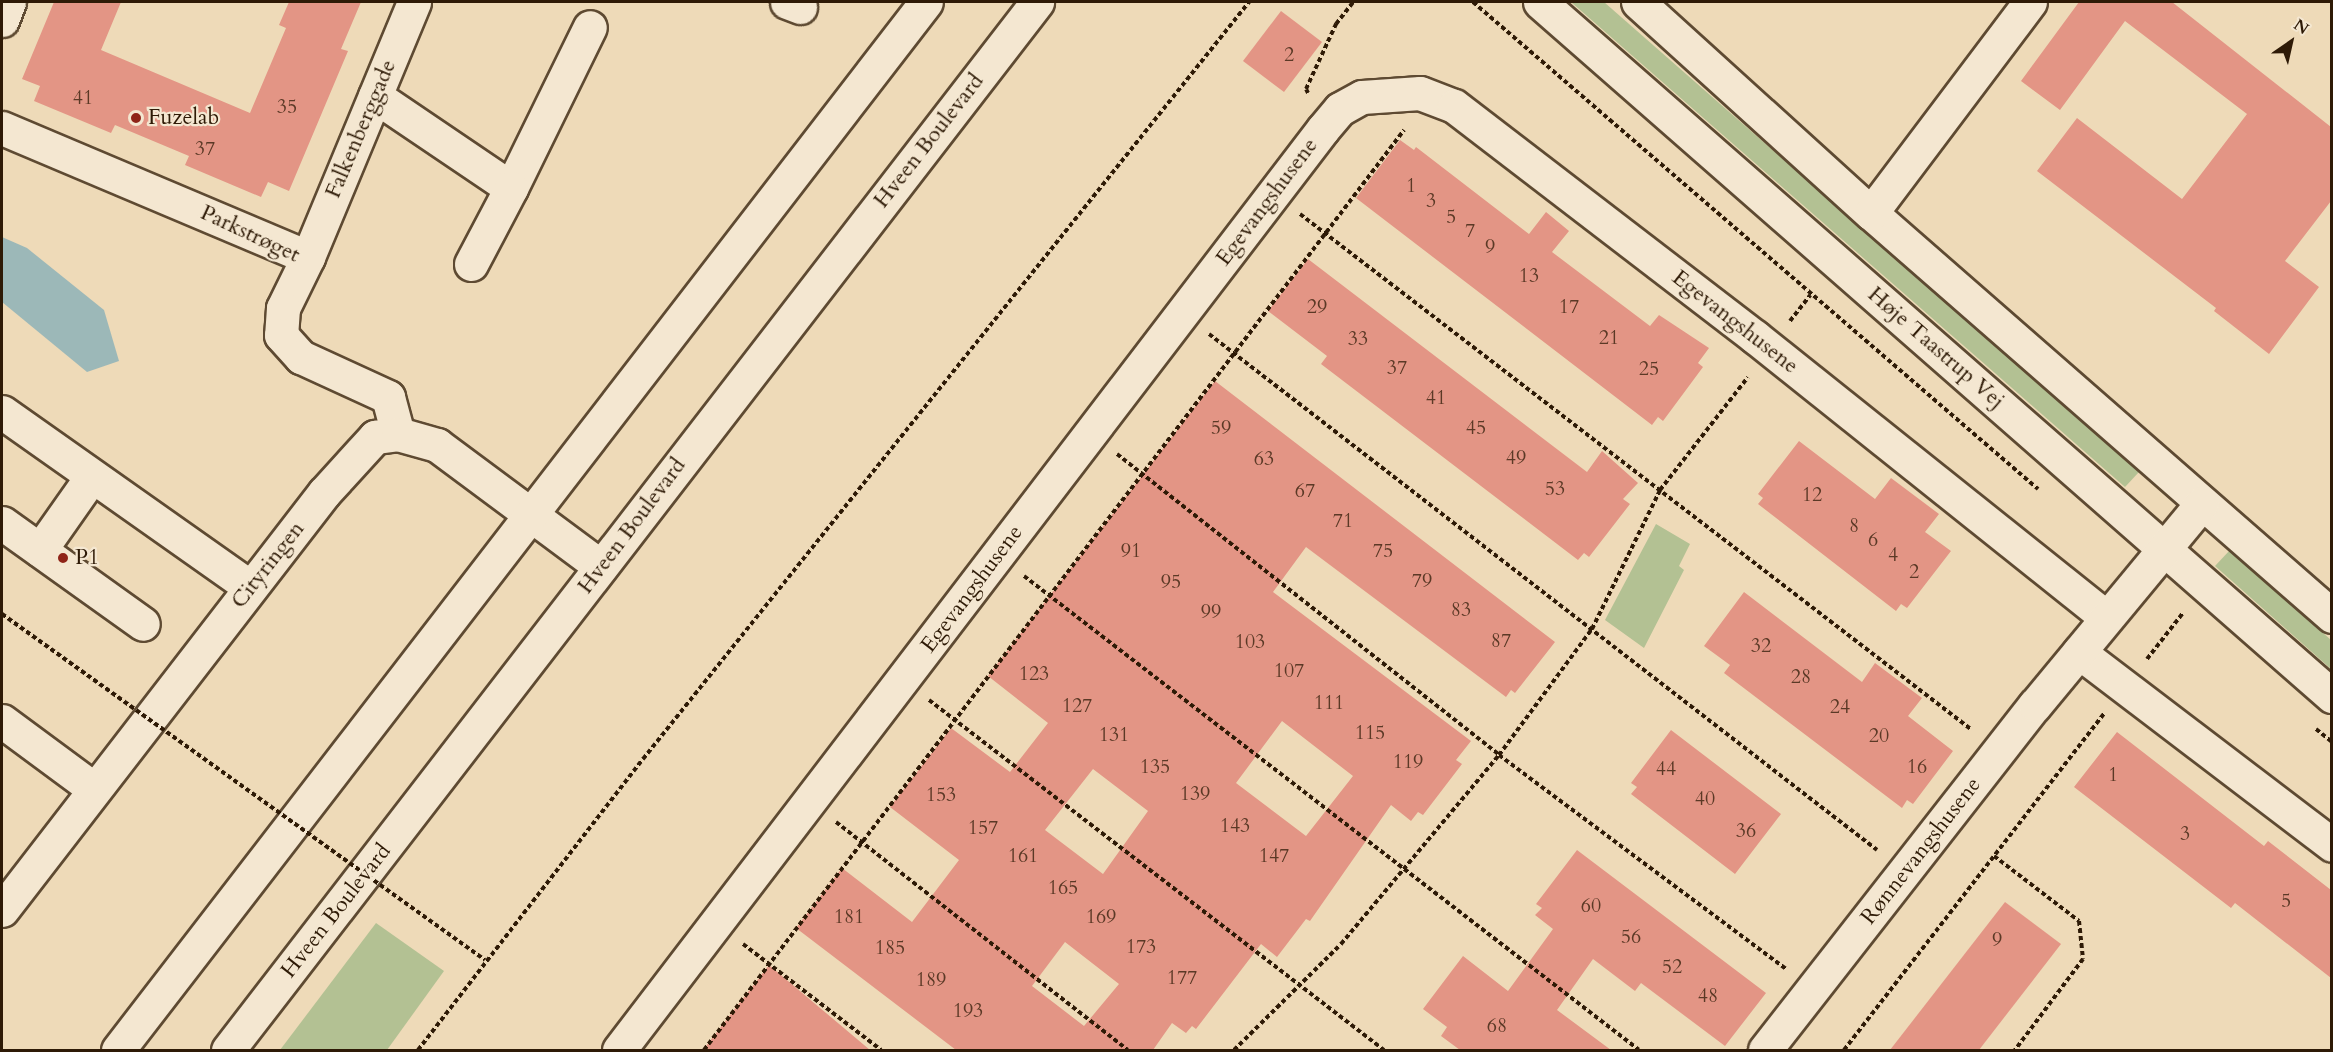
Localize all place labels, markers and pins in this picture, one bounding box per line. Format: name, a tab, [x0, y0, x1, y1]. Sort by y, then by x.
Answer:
place label: Fuzelab	[148, 105, 219, 131]
marker: Fuzelab	[129, 111, 143, 125]
place label: P1	[75, 545, 99, 571]
marker: P1	[56, 551, 70, 565]

